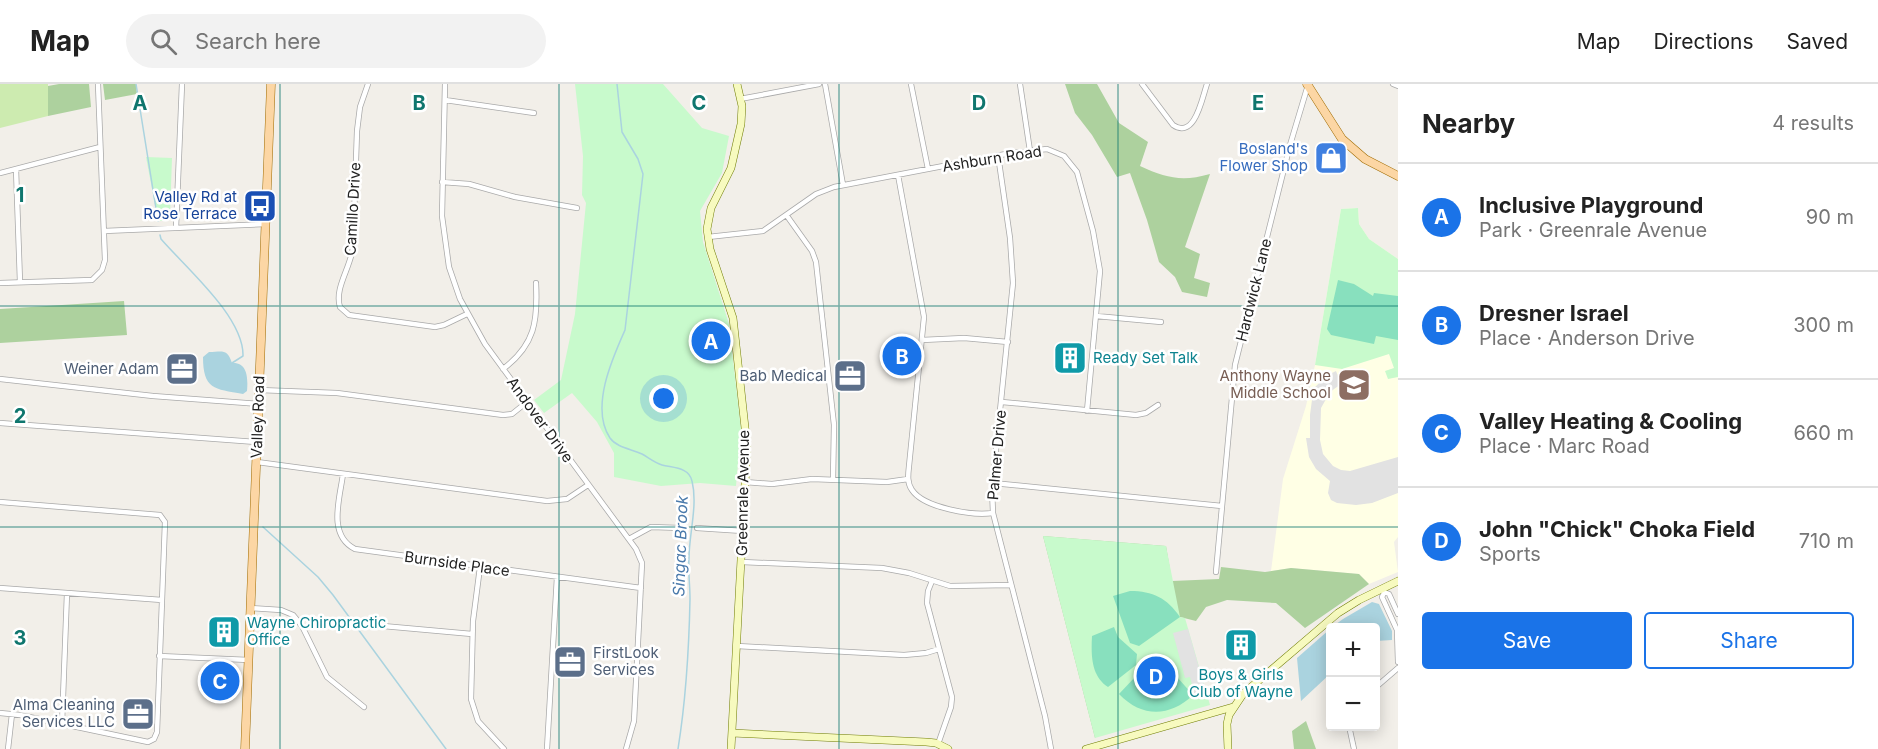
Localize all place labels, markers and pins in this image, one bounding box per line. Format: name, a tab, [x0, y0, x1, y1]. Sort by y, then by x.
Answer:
place label: Bosland's Flower Shop	[1220, 139, 1308, 175]
shop icon: Bosland's Flower Shop	[1313, 140, 1349, 176]
place label: Valley Rd at Rose Terrace	[143, 187, 237, 223]
bus stop icon: Valley Rd at Rose Terrace	[242, 188, 278, 224]
pin: A	[692, 318, 730, 364]
pin: B	[882, 334, 922, 378]
building icon: Ready Set Talk	[1052, 340, 1088, 376]
place label: Ready Set Talk	[1093, 348, 1199, 367]
office icon: Weiner Adam	[164, 351, 200, 387]
office icon: Bab Medical	[832, 358, 868, 394]
place label: Weiner Adam	[64, 359, 159, 378]
place label: Bab Medical	[739, 366, 827, 385]
place label: Anthony Wayne Middle School	[1219, 366, 1331, 402]
school or university icon: Anthony Wayne Middle School	[1336, 367, 1372, 403]
place label: Wayne Chiropractic Office	[247, 613, 386, 649]
building icon: Wayne Chiropractic Office	[206, 614, 242, 650]
building icon: Boys & Girls Club of Wayne	[1223, 627, 1259, 663]
place label: FirstLook Services	[593, 643, 659, 679]
office icon: FirstLook Services	[552, 644, 588, 680]
pin: D	[1136, 654, 1176, 698]
pin: C	[200, 658, 240, 704]
place label: Boys & Girls Club of Wayne	[1189, 665, 1293, 701]
place label: Alma Cleaning Services LLC	[13, 695, 115, 731]
office icon: Alma Cleaning Services LLC	[120, 696, 156, 732]

